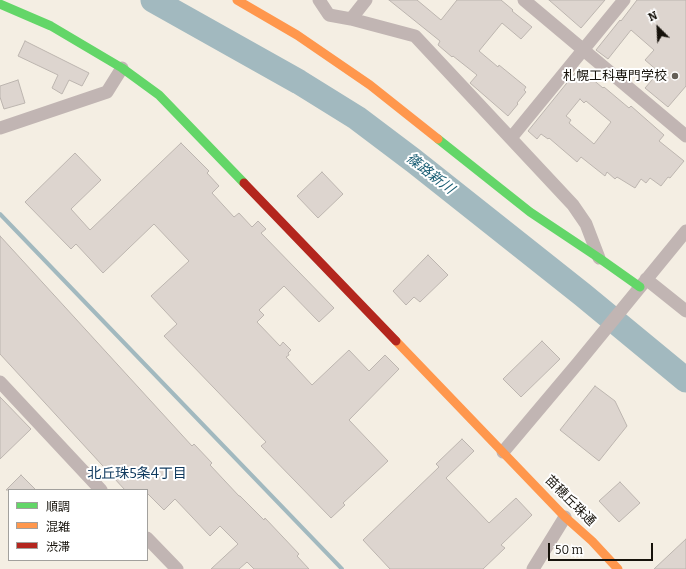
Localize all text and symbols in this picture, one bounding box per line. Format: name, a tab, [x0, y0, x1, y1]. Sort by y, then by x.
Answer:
north arrow	[638, 8, 678, 48]
text: N	[646, 9, 659, 24]
place label: 札幌工科専門学校	[563, 68, 667, 84]
marker: 札幌工科専門学校	[670, 71, 680, 81]
water label: 篠路新川	[403, 150, 457, 198]
district label: 北丘珠5条4丁目	[87, 466, 187, 482]
street label: 苗穂丘珠通	[542, 473, 598, 529]
legend	[8, 489, 148, 561]
text: 順調	[46, 500, 70, 514]
text: 混雑	[46, 520, 70, 534]
scale bar	[550, 535, 655, 561]
text: 渋滞	[46, 540, 70, 554]
text: 50 m	[555, 543, 583, 557]

